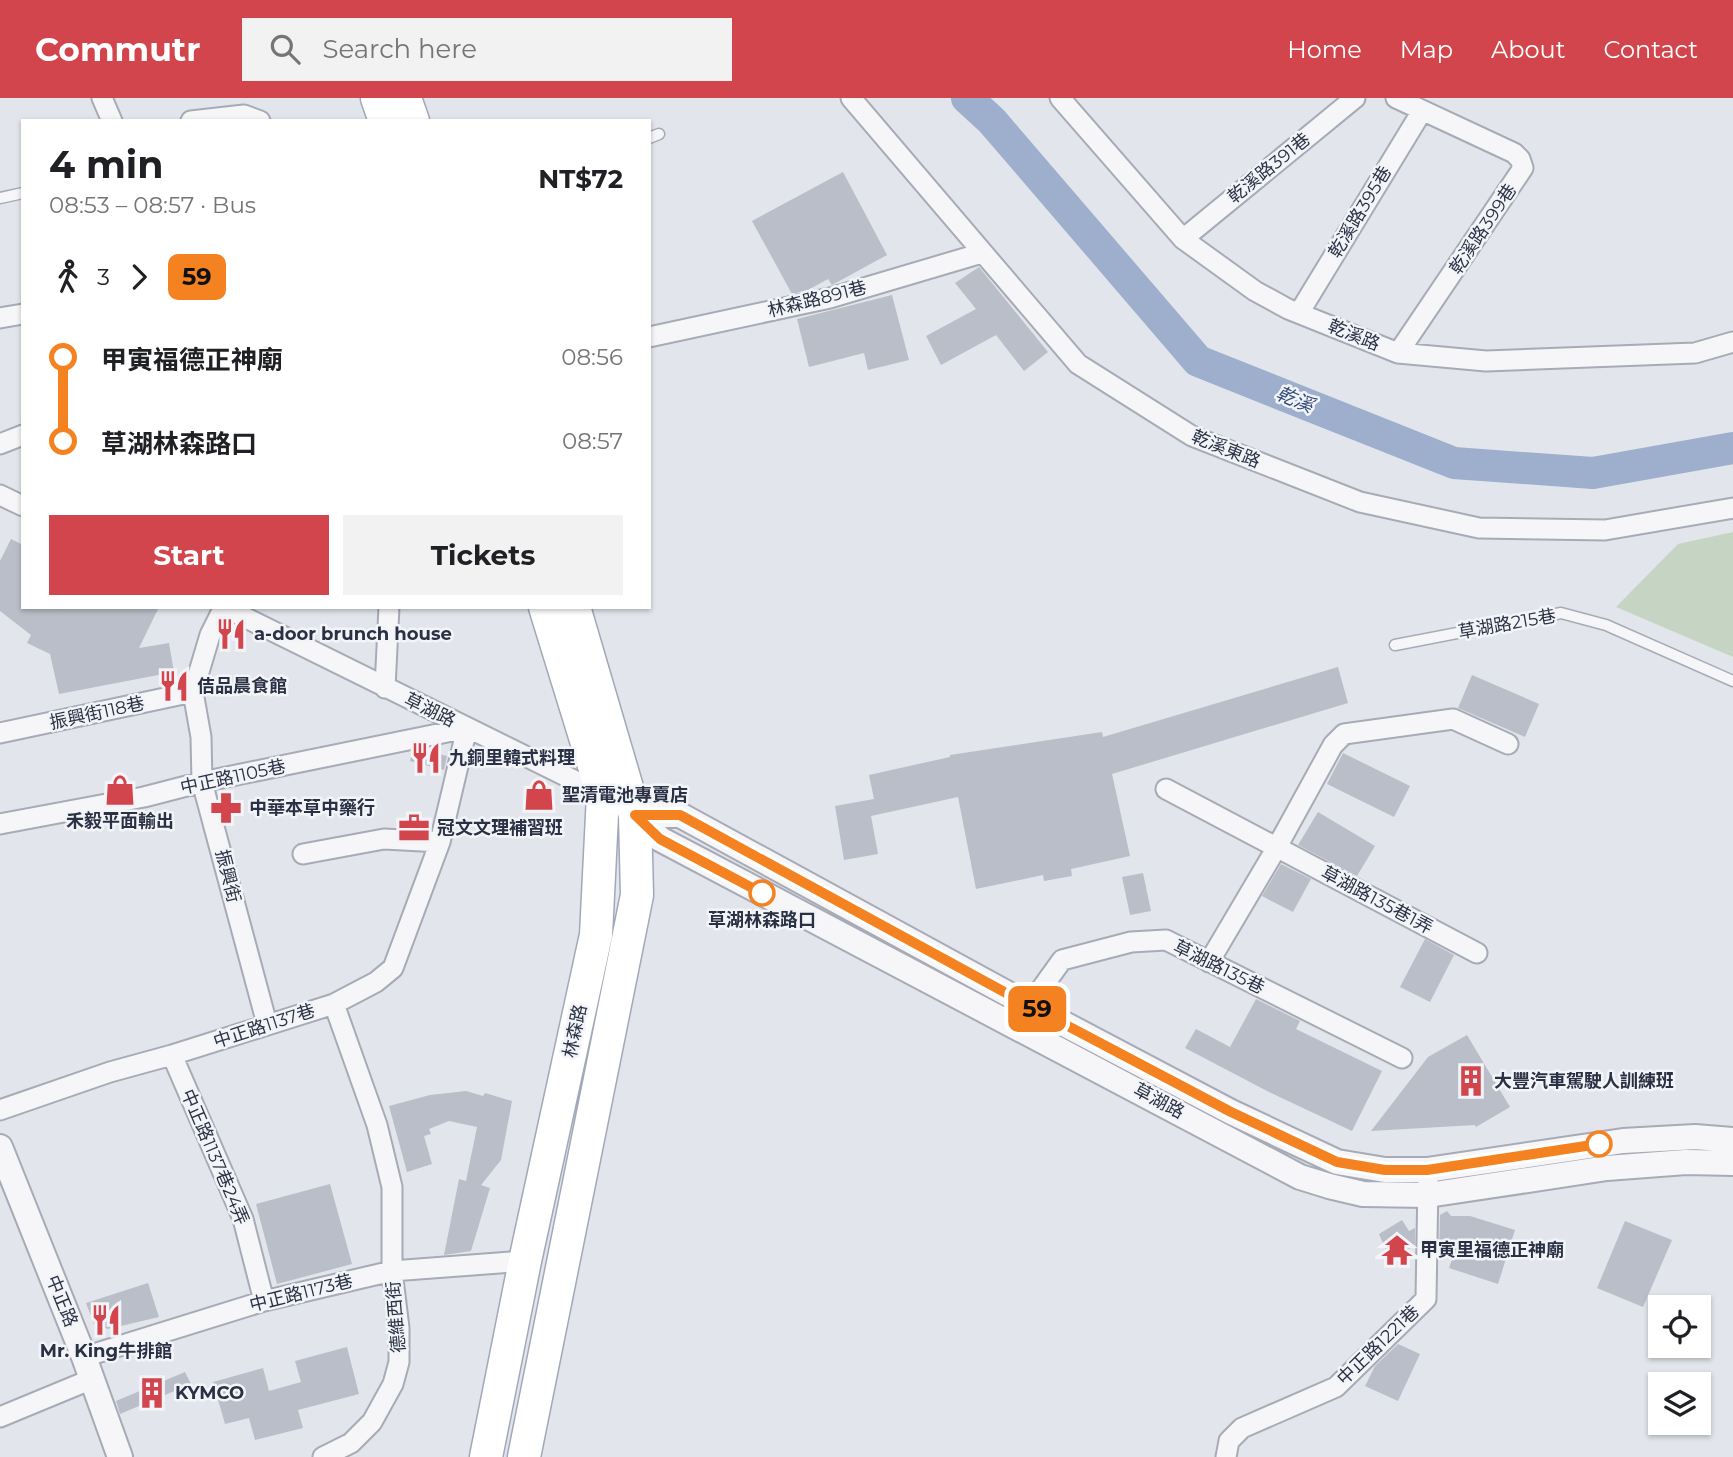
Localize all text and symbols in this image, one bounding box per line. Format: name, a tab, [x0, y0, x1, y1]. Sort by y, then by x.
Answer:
search box	[242, 18, 732, 81]
text: Commutr	[35, 29, 200, 69]
icon: search	[266, 30, 304, 68]
text: Search here	[322, 33, 477, 65]
text: Home	[1287, 35, 1362, 64]
text: Map	[1400, 35, 1453, 64]
text: About	[1491, 35, 1565, 64]
text: Contact	[1603, 35, 1698, 64]
street label: 乾溪路391巷	[1223, 128, 1315, 208]
text: 4 min	[49, 141, 164, 188]
street label: 乾溪路395巷	[1324, 162, 1396, 262]
text: NT$72	[538, 163, 623, 195]
street label: 乾溪路399巷	[1445, 180, 1521, 278]
text: 08:53 – 08:57 · Bus	[49, 191, 256, 219]
icon: walk	[49, 258, 87, 296]
icon: forward	[120, 258, 158, 296]
text: 59	[182, 262, 212, 291]
text: 3	[97, 263, 110, 291]
street label: 林森路891巷	[765, 276, 869, 322]
street label: 乾溪路	[1325, 315, 1383, 355]
text: 08:56	[561, 343, 623, 371]
text: 甲寅福德正神廟	[101, 344, 283, 376]
water label: 乾溪	[1273, 382, 1320, 418]
street label: 乾溪東路	[1189, 425, 1263, 473]
text: 08:57	[562, 427, 623, 455]
text: 草湖林森路口	[101, 428, 257, 460]
button: Start	[49, 515, 329, 595]
button: Tickets	[343, 515, 623, 595]
street label: 草湖路215巷	[1456, 605, 1558, 643]
restaurant icon: a-door brunch house	[214, 617, 248, 651]
place label: a-door brunch house	[254, 623, 452, 645]
restaurant icon: 佶品晨食館	[157, 669, 191, 703]
place label: 佶品晨食館	[197, 675, 287, 697]
street label: 草湖路	[401, 688, 459, 732]
street label: 振興街118巷	[48, 692, 146, 734]
restaurant icon: 九銅里韓式料理	[409, 741, 443, 775]
place label: 九銅里韓式料理	[449, 747, 575, 769]
street label: 中正路1105巷	[178, 755, 288, 799]
shop icon: 禾毅平面輸出	[103, 773, 137, 807]
shop icon: 聖清電池專賣店	[522, 778, 556, 812]
place label: 聖清電池專賣店	[562, 784, 688, 806]
pharmacy icon: 中華本草中藥行	[209, 791, 243, 825]
place label: 中華本草中藥行	[249, 797, 375, 819]
place label: 禾毅平面輸出	[66, 810, 174, 832]
office icon: 冠文文理補習班	[397, 811, 431, 845]
place label: 冠文文理補習班	[437, 817, 563, 839]
street label: 振興街	[211, 847, 245, 905]
street label: 草湖路135巷1弄	[1317, 861, 1437, 939]
marker: 草湖林森路口	[749, 880, 775, 906]
place label: 草湖林森路口	[708, 909, 816, 931]
street label: 草湖路135巷	[1170, 935, 1268, 999]
line badge: 59	[1006, 986, 1068, 1032]
text: 59	[1022, 994, 1052, 1023]
street label: 中正路1137巷	[210, 999, 318, 1053]
street label: 林森路	[559, 1002, 591, 1060]
building icon: 大豐汽車駕駛人訓練班	[1454, 1064, 1488, 1098]
place label: 大豐汽車駕駛人訓練班	[1494, 1070, 1674, 1092]
street label: 草湖路	[1130, 1079, 1188, 1123]
street label: 中正路1137巷24弄	[176, 1086, 254, 1228]
unlabelled marker	[1586, 1131, 1612, 1157]
temple icon: 甲寅里福德正神廟	[1380, 1233, 1414, 1267]
place label: 甲寅里福德正神廟	[1420, 1239, 1564, 1261]
street label: 中正路1173巷	[247, 1270, 355, 1316]
street label: 中正路	[42, 1272, 82, 1330]
street label: 德維西街	[382, 1280, 410, 1354]
map controls	[1648, 1295, 1711, 1435]
button: locate	[1648, 1295, 1711, 1358]
street label: 中正路1221巷	[1332, 1300, 1424, 1390]
restaurant icon: Mr. King牛排館	[89, 1303, 123, 1337]
place label: Mr. King牛排館	[40, 1340, 172, 1362]
button: layers	[1648, 1372, 1711, 1435]
building icon: KYMCO	[135, 1376, 169, 1410]
place label: KYMCO	[175, 1382, 244, 1404]

